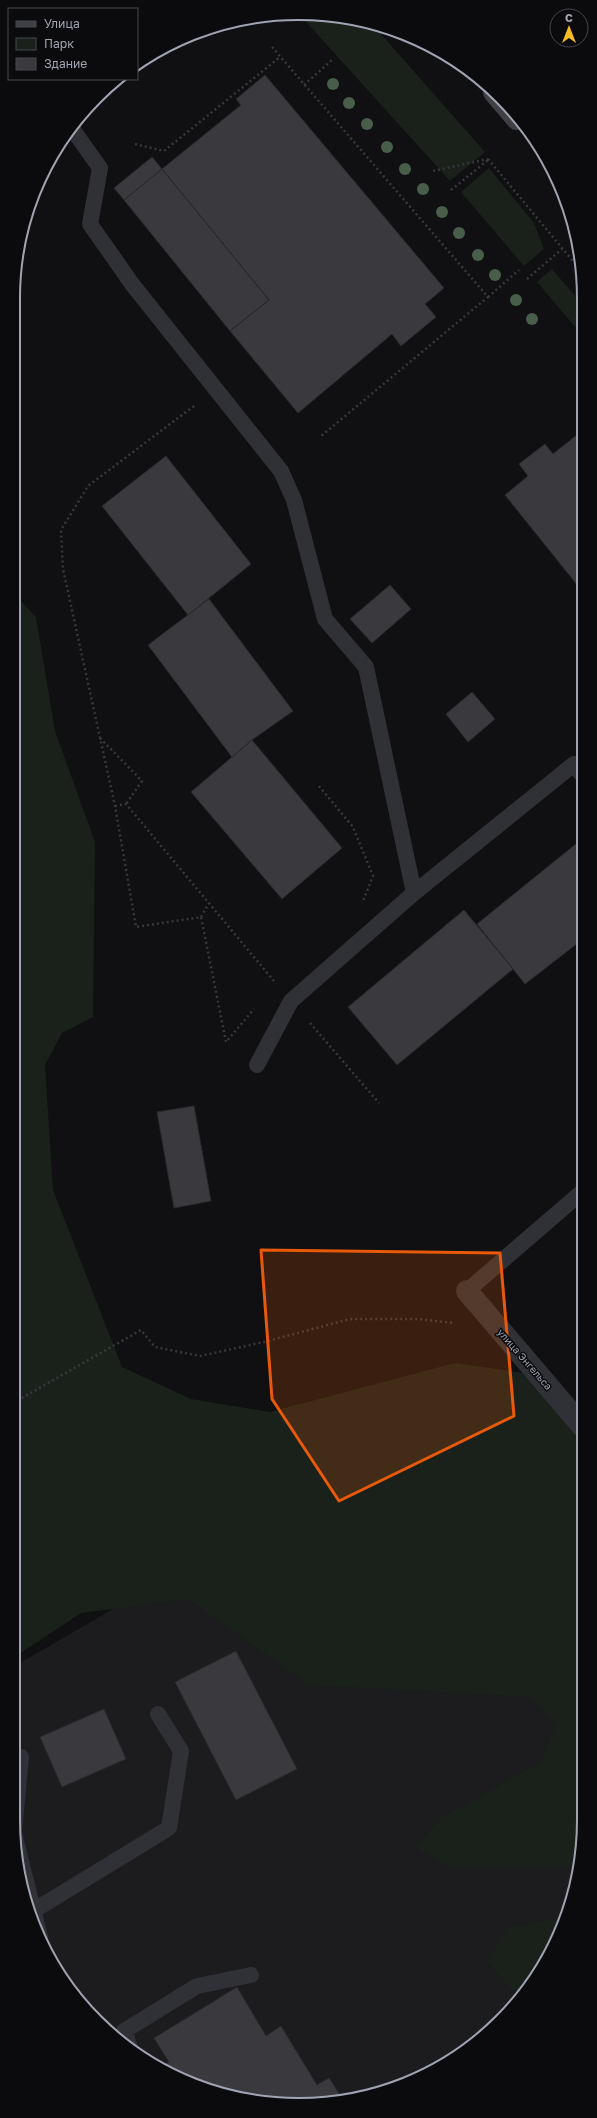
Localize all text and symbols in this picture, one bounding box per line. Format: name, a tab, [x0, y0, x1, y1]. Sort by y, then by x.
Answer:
legend	[8, 8, 138, 80]
north arrow	[549, 8, 589, 48]
text: С	[565, 11, 573, 24]
text: Улица	[44, 16, 80, 31]
text: Парк	[44, 36, 74, 51]
text: Здание	[44, 56, 87, 71]
street label: улица Энгельса	[495, 1326, 555, 1392]

